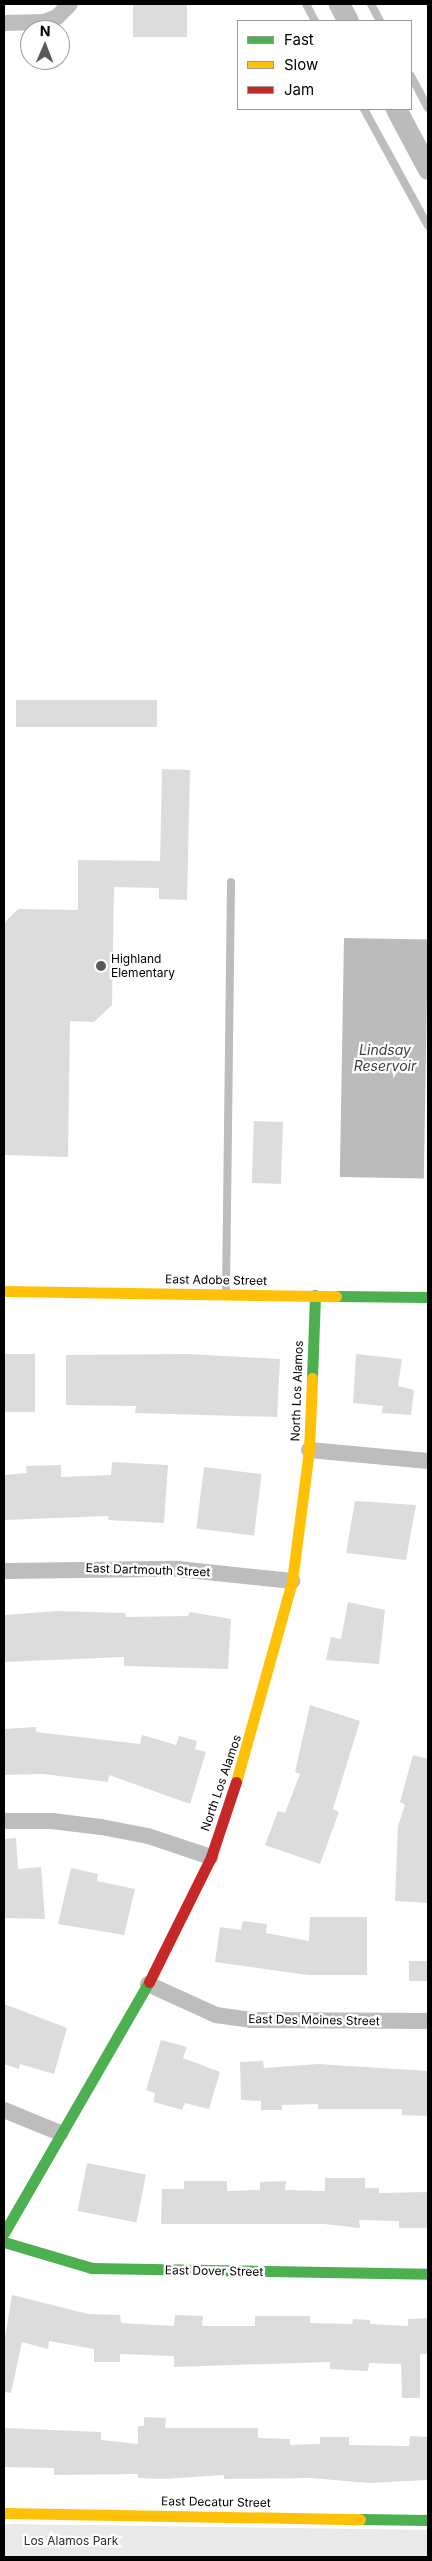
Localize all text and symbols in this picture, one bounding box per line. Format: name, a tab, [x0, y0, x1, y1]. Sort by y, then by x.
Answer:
north arrow	[20, 20, 70, 70]
legend	[237, 20, 412, 110]
text: N	[40, 22, 51, 39]
text: Fast	[284, 30, 314, 49]
text: Slow	[284, 55, 318, 74]
text: Jam	[284, 80, 314, 99]
place label: Highland Elementary	[111, 952, 175, 980]
marker: Highland Elementary	[95, 960, 107, 972]
water label: Lindsay Reservoir	[354, 1042, 416, 1074]
street label: East Adobe Street	[165, 1272, 267, 1288]
street label: North Los Alamos	[288, 1340, 306, 1442]
street label: East Dartmouth Street	[85, 1561, 211, 1579]
street label: North Los Alamos	[198, 1733, 244, 1833]
street label: East Des Moines Street	[248, 2012, 380, 2028]
street label: East Dover Street	[165, 2263, 263, 2279]
street label: East Decatur Street	[161, 2494, 271, 2510]
park label: Los Alamos Park	[24, 2534, 118, 2548]

